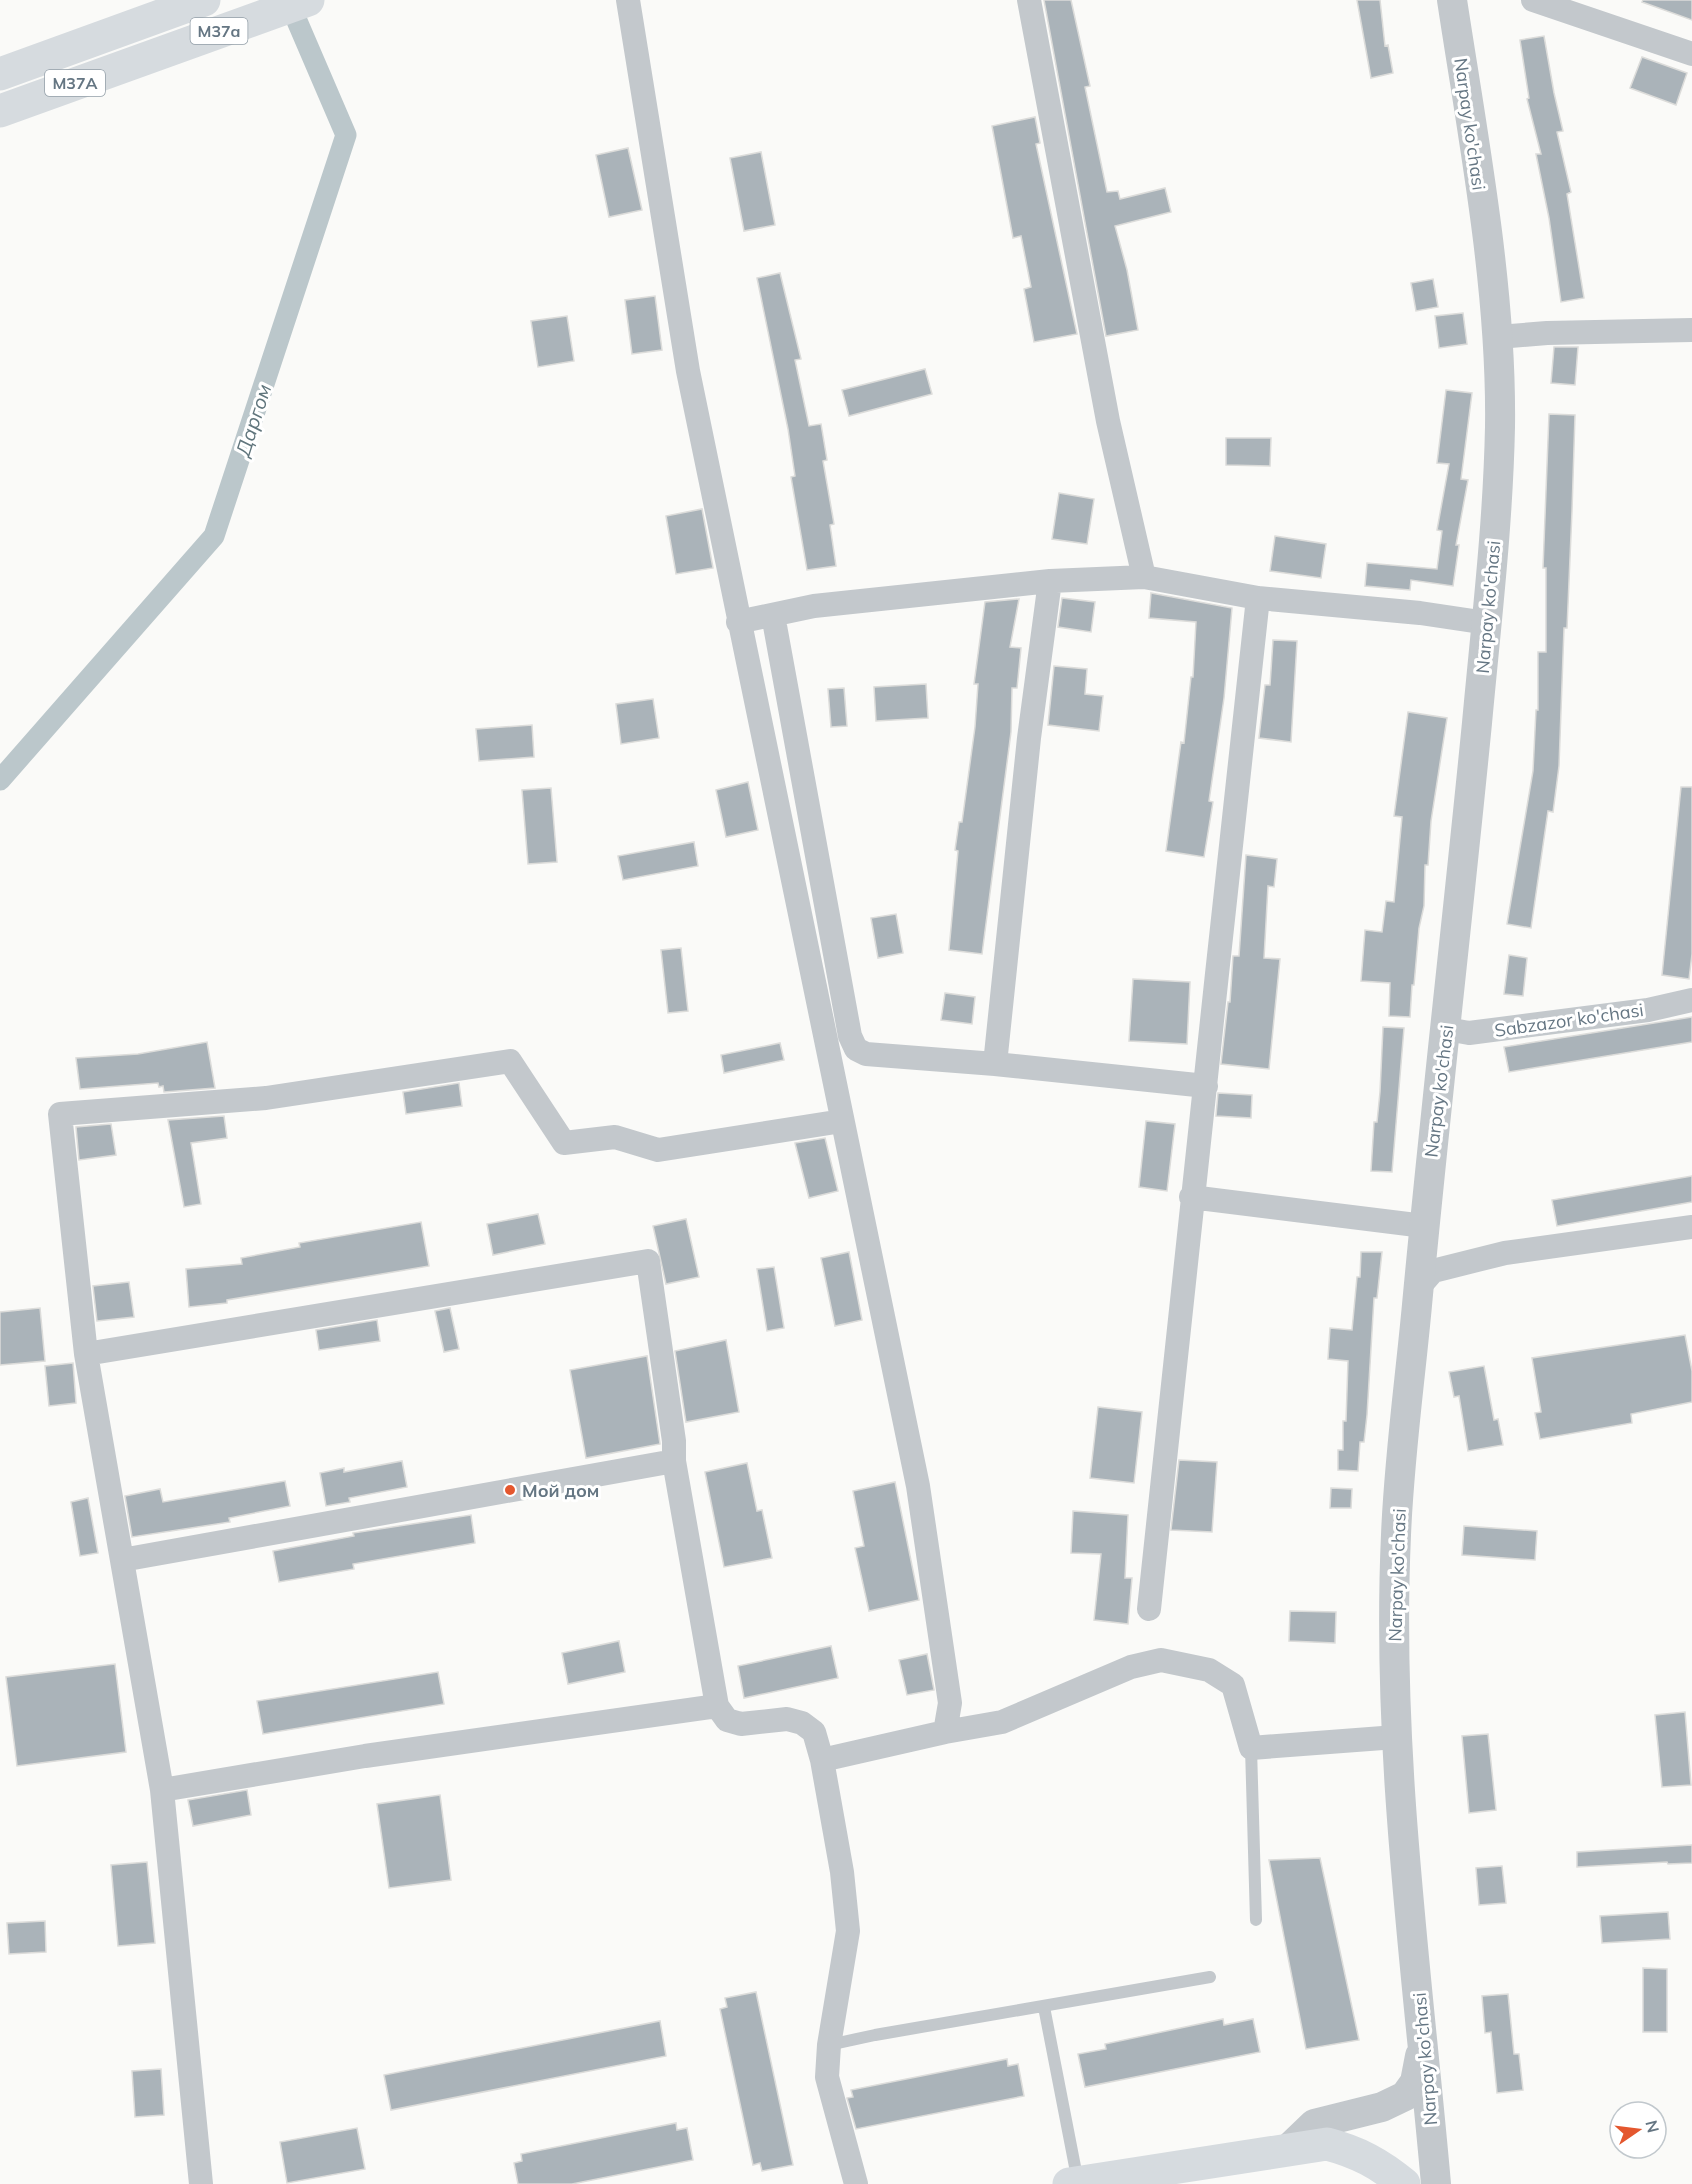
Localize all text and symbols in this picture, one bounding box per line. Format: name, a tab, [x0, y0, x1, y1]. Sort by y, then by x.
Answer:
road number: M37a	[190, 18, 248, 44]
street label: Narpay ko'chasi	[1449, 56, 1491, 192]
road number: M37A	[45, 70, 105, 96]
water label: Даргом	[229, 381, 276, 460]
street label: Narpay ko'chasi	[1471, 540, 1505, 674]
street label: Sabzazor ko'chasi	[1493, 998, 1645, 1042]
street label: Narpay ko'chasi	[1419, 1023, 1459, 1159]
place label: Мой дом	[522, 1479, 599, 1502]
marker: Мой дом	[503, 1483, 517, 1497]
street label: Narpay ko'chasi	[1383, 1508, 1411, 1642]
street label: Narpay ko'chasi	[1408, 1992, 1442, 2126]
north arrow	[1608, 2100, 1668, 2160]
text: N	[1641, 2118, 1664, 2135]

